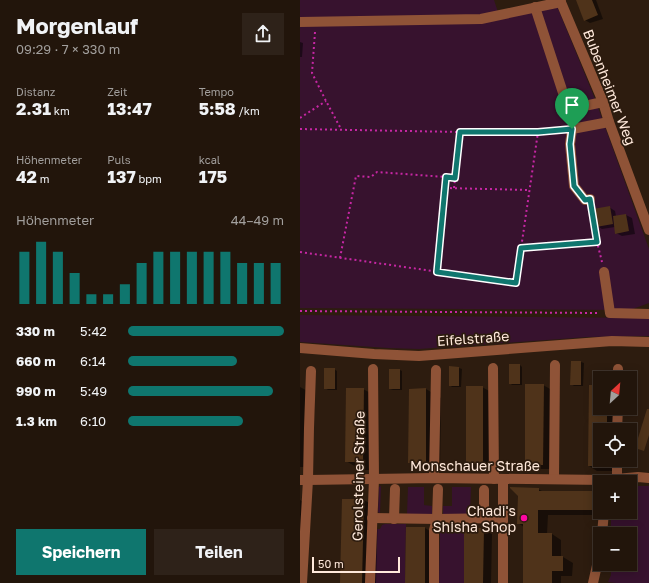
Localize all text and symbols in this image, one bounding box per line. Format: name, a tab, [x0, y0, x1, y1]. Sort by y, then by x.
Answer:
text: Morgenlauf	[16, 12, 138, 39]
button: share	[242, 13, 284, 55]
street label: Bubenheimer Weg	[580, 27, 640, 147]
text: 09:29 · 7 × 330 m	[16, 41, 120, 57]
text: Distanz	[16, 85, 55, 98]
text: Zeit	[107, 85, 127, 98]
text: Tempo	[199, 85, 234, 98]
pin	[555, 88, 589, 129]
icon: arrive	[561, 94, 583, 116]
text: 2.31	[16, 98, 51, 119]
text: 13:47	[107, 98, 152, 119]
text: 5:58	[199, 98, 236, 119]
text: km	[51, 104, 70, 117]
text: /km	[236, 104, 260, 117]
text: Höhenmeter	[16, 153, 82, 166]
text: Puls	[107, 153, 131, 166]
text: kcal	[199, 153, 220, 166]
text: 42	[16, 166, 37, 187]
text: 137	[107, 166, 136, 187]
text: 175	[199, 166, 227, 187]
text: m	[37, 172, 50, 185]
text: bpm	[136, 172, 162, 185]
text: Höhenmeter	[16, 212, 94, 228]
text: 44–49 m	[231, 212, 284, 228]
text: 330 m	[16, 323, 55, 339]
text: 5:42	[80, 323, 107, 339]
street label: Eifelstraße	[436, 327, 510, 349]
text: 660 m	[16, 353, 56, 369]
text: 6:14	[80, 353, 106, 369]
north arrow	[593, 371, 637, 415]
map controls	[593, 371, 637, 571]
text: 990 m	[16, 383, 56, 399]
text: 5:49	[80, 383, 107, 399]
street label: Gerolsteiner Straße	[348, 411, 368, 541]
text: 1.3 km	[16, 413, 57, 429]
text: 6:10	[80, 413, 106, 429]
button: locate	[593, 423, 637, 467]
street label: Monschauer Straße	[410, 457, 540, 474]
button: +	[593, 475, 637, 519]
place label: Chadi's Shisha Shop	[433, 502, 516, 535]
marker: Chadi's Shisha Shop	[519, 513, 529, 523]
button: −	[593, 527, 637, 571]
button: Speichern	[16, 529, 146, 575]
button: Teilen	[154, 529, 284, 575]
scale bar	[312, 555, 400, 574]
text: 50 m	[318, 557, 344, 570]

